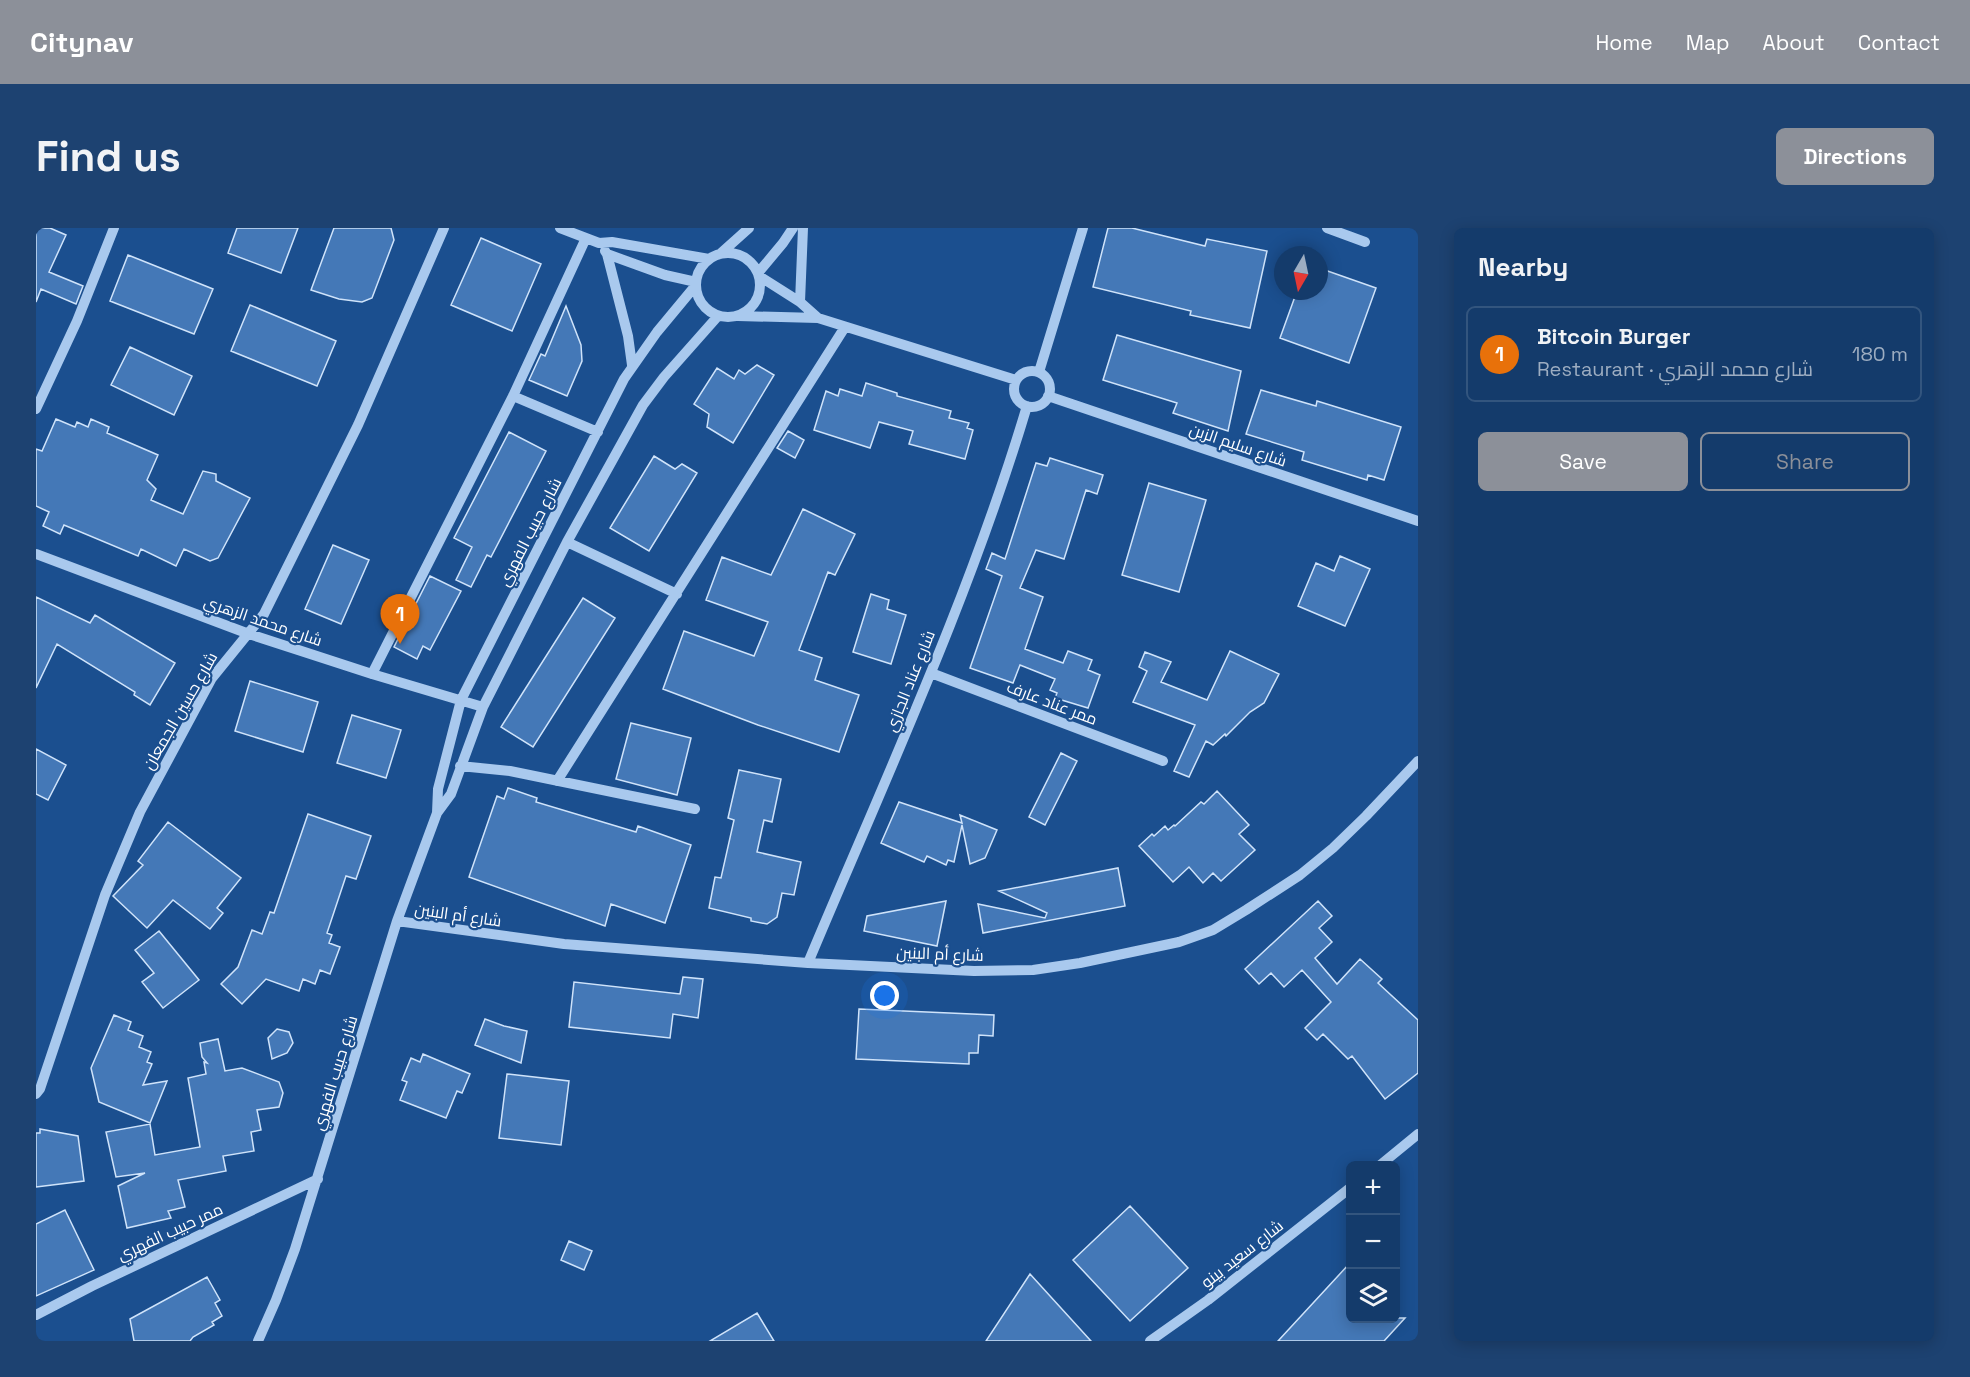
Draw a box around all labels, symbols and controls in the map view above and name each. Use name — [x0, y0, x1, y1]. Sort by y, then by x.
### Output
text: Citynav — [30, 24, 134, 60]
text: Home — [1595, 29, 1653, 56]
text: Map — [1686, 29, 1730, 56]
text: About — [1763, 29, 1825, 56]
text: Contact — [1858, 29, 1940, 56]
button: Directions — [1776, 128, 1934, 185]
text: Find us — [36, 130, 181, 183]
north arrow — [1274, 246, 1328, 300]
text: Nearby — [1478, 250, 1568, 284]
text: Bitcoin Burger — [1537, 322, 1690, 350]
text: 1 — [1495, 341, 1504, 367]
text: 180 m — [1852, 341, 1908, 367]
text: Restaurant · شارع محمد الزهري — [1537, 356, 1813, 382]
street label: شارع سليم الزبن — [1186, 419, 1289, 472]
button: Save — [1478, 432, 1688, 491]
button: Share — [1700, 432, 1910, 491]
street label: شارع حبيب الفهري — [494, 474, 569, 591]
street label: شارع محمد الزهري — [200, 591, 325, 654]
pin: 1 — [380, 594, 420, 644]
street label: شارع عناد الجازي — [880, 627, 943, 736]
street label: شارع حسين الجمعان — [138, 648, 223, 774]
street label: ممر عناد عارف — [1004, 676, 1100, 730]
street label: شارع أم البنين — [413, 899, 503, 932]
street label: شارع أم البنين — [896, 942, 984, 967]
your location — [870, 981, 899, 1010]
street label: شارع حبيب الفهري — [308, 1013, 365, 1134]
map controls — [1346, 1161, 1400, 1323]
button: + — [1346, 1161, 1400, 1215]
street label: ممر حبيب الفهري — [114, 1198, 227, 1268]
street label: شارع سعيد بينو — [1197, 1215, 1288, 1293]
button: − — [1346, 1215, 1400, 1269]
button: layers — [1346, 1269, 1400, 1323]

